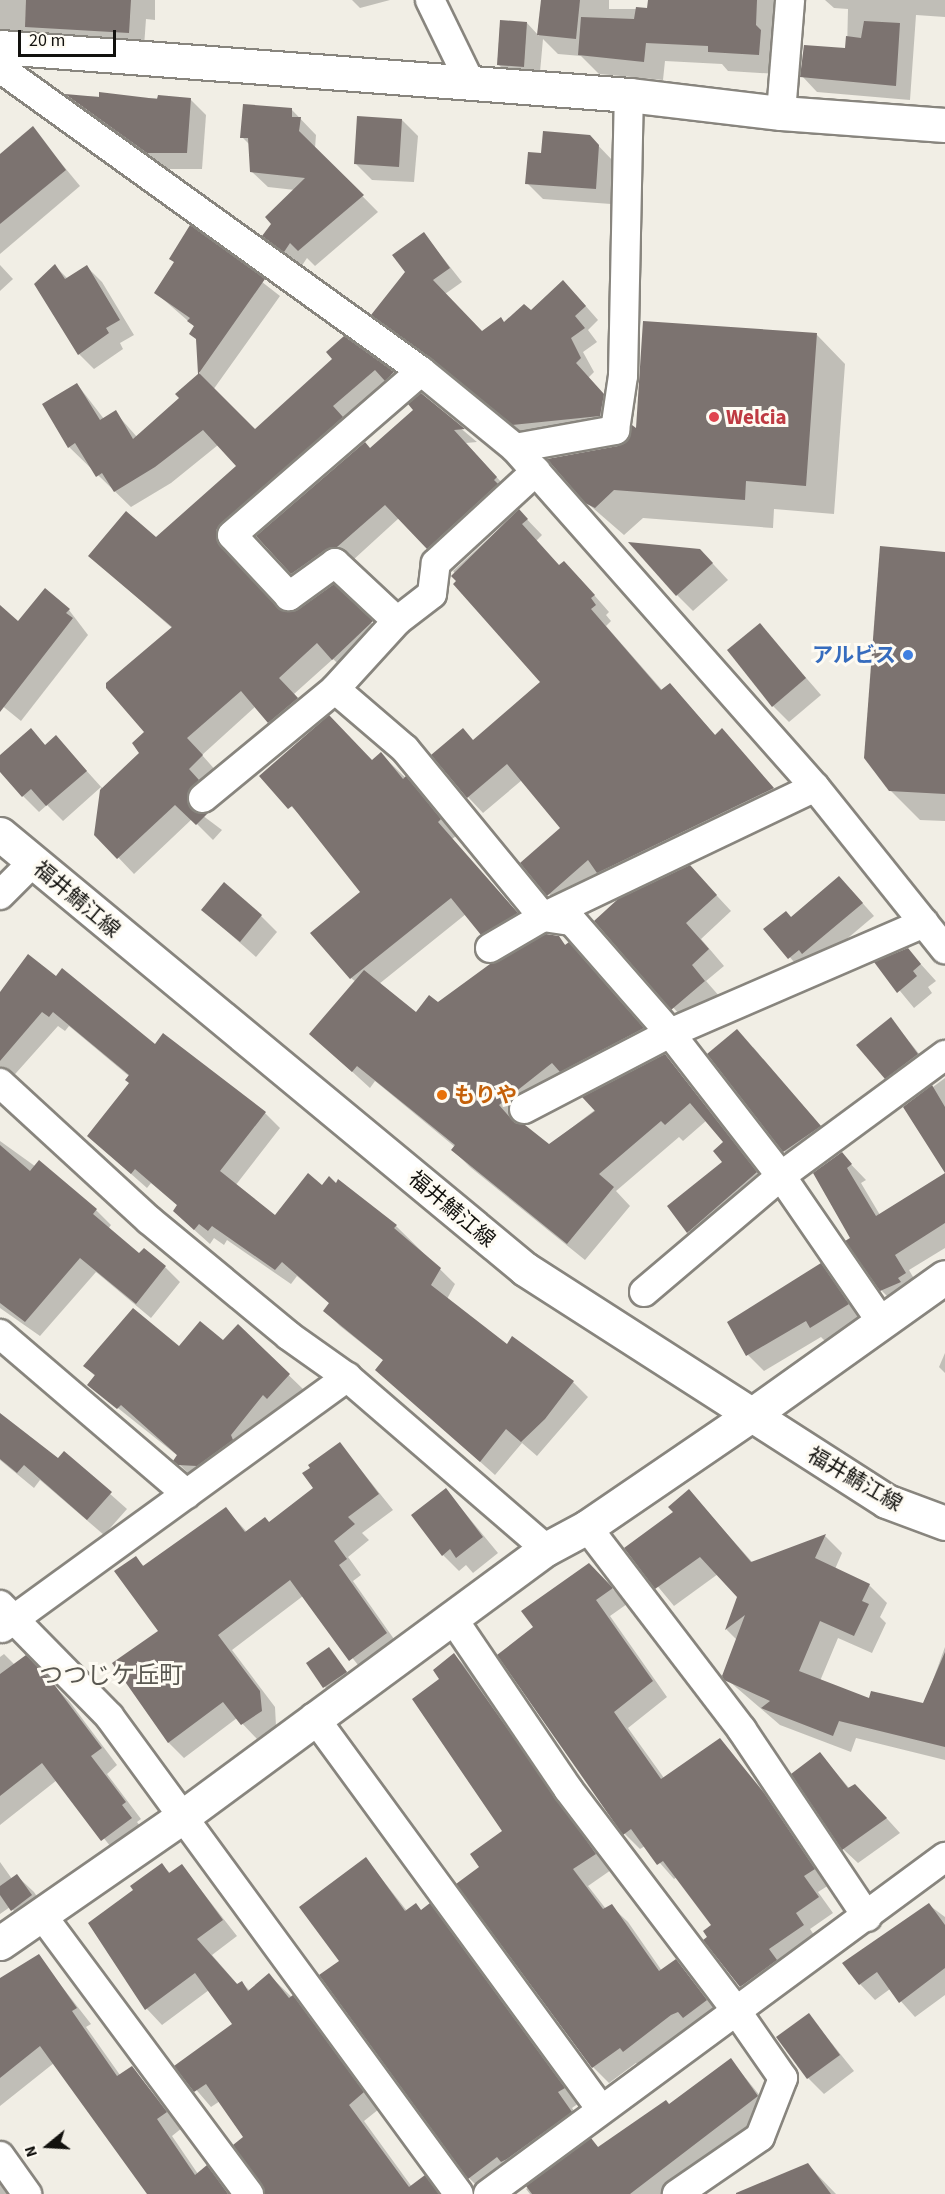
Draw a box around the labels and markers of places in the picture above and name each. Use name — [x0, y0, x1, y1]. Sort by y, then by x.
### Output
place label: Welcia — [726, 404, 787, 430]
marker: Welcia — [707, 410, 721, 424]
place label: アルビス — [812, 642, 896, 668]
marker: アルビス — [901, 648, 915, 662]
place label: もりや — [454, 1082, 517, 1108]
marker: もりや — [435, 1088, 449, 1102]

